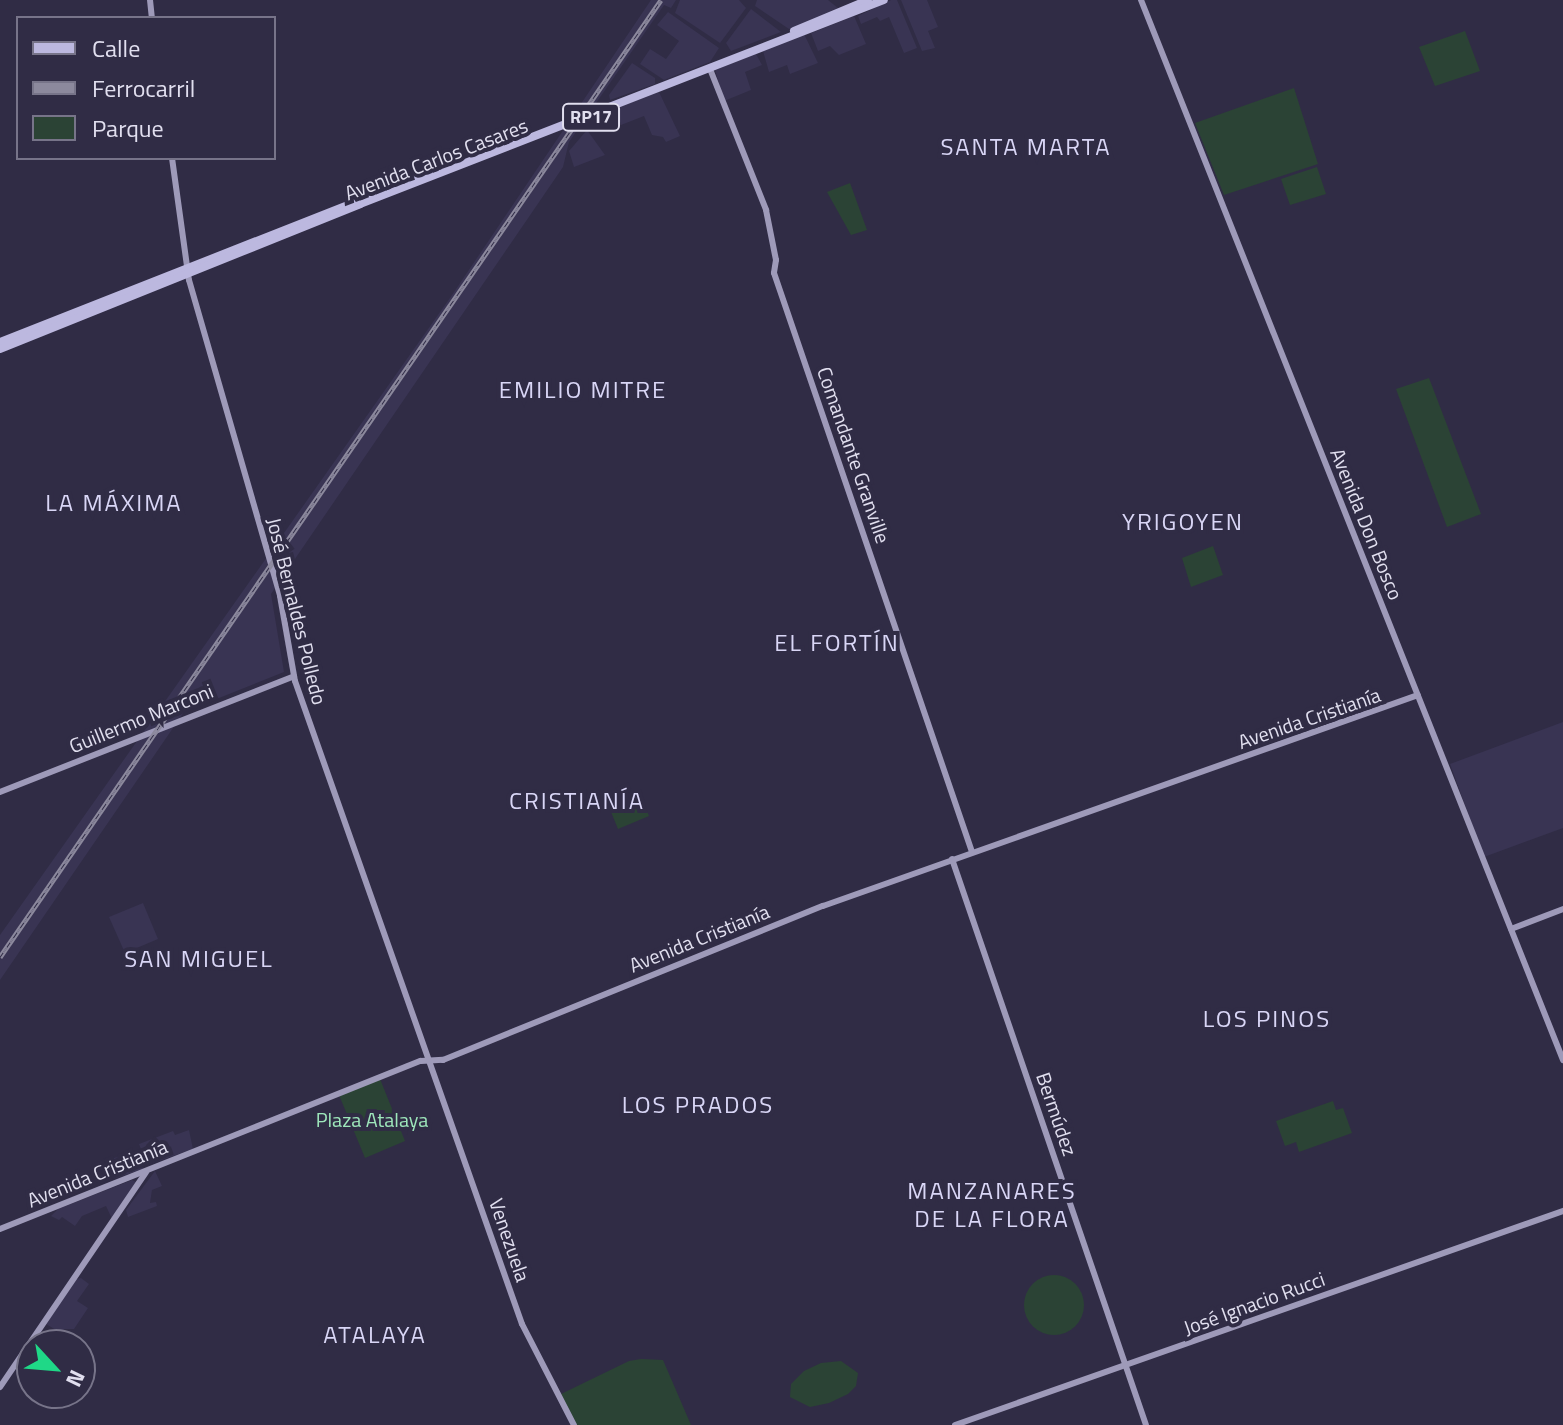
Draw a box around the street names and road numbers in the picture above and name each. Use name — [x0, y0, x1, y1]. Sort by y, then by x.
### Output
road number: RP17 — [561, 103, 621, 131]
street label: Avenida Carlos Casares — [341, 113, 531, 205]
street label: Comandante Granville — [813, 364, 895, 546]
street label: Avenida Don Bosco — [1326, 445, 1408, 603]
street label: José Bernaldes Polledo — [262, 515, 332, 707]
street label: Guillermo Marconi — [66, 678, 216, 758]
street label: Avenida Cristianía — [1235, 682, 1383, 754]
street label: Avenida Cristianía — [625, 899, 773, 977]
street label: Bermúdez — [1032, 1069, 1082, 1159]
street label: Avenida Cristianía — [23, 1134, 171, 1212]
street label: Venezuela — [485, 1195, 535, 1285]
street label: José Ignacio Rucci — [1180, 1266, 1328, 1340]

